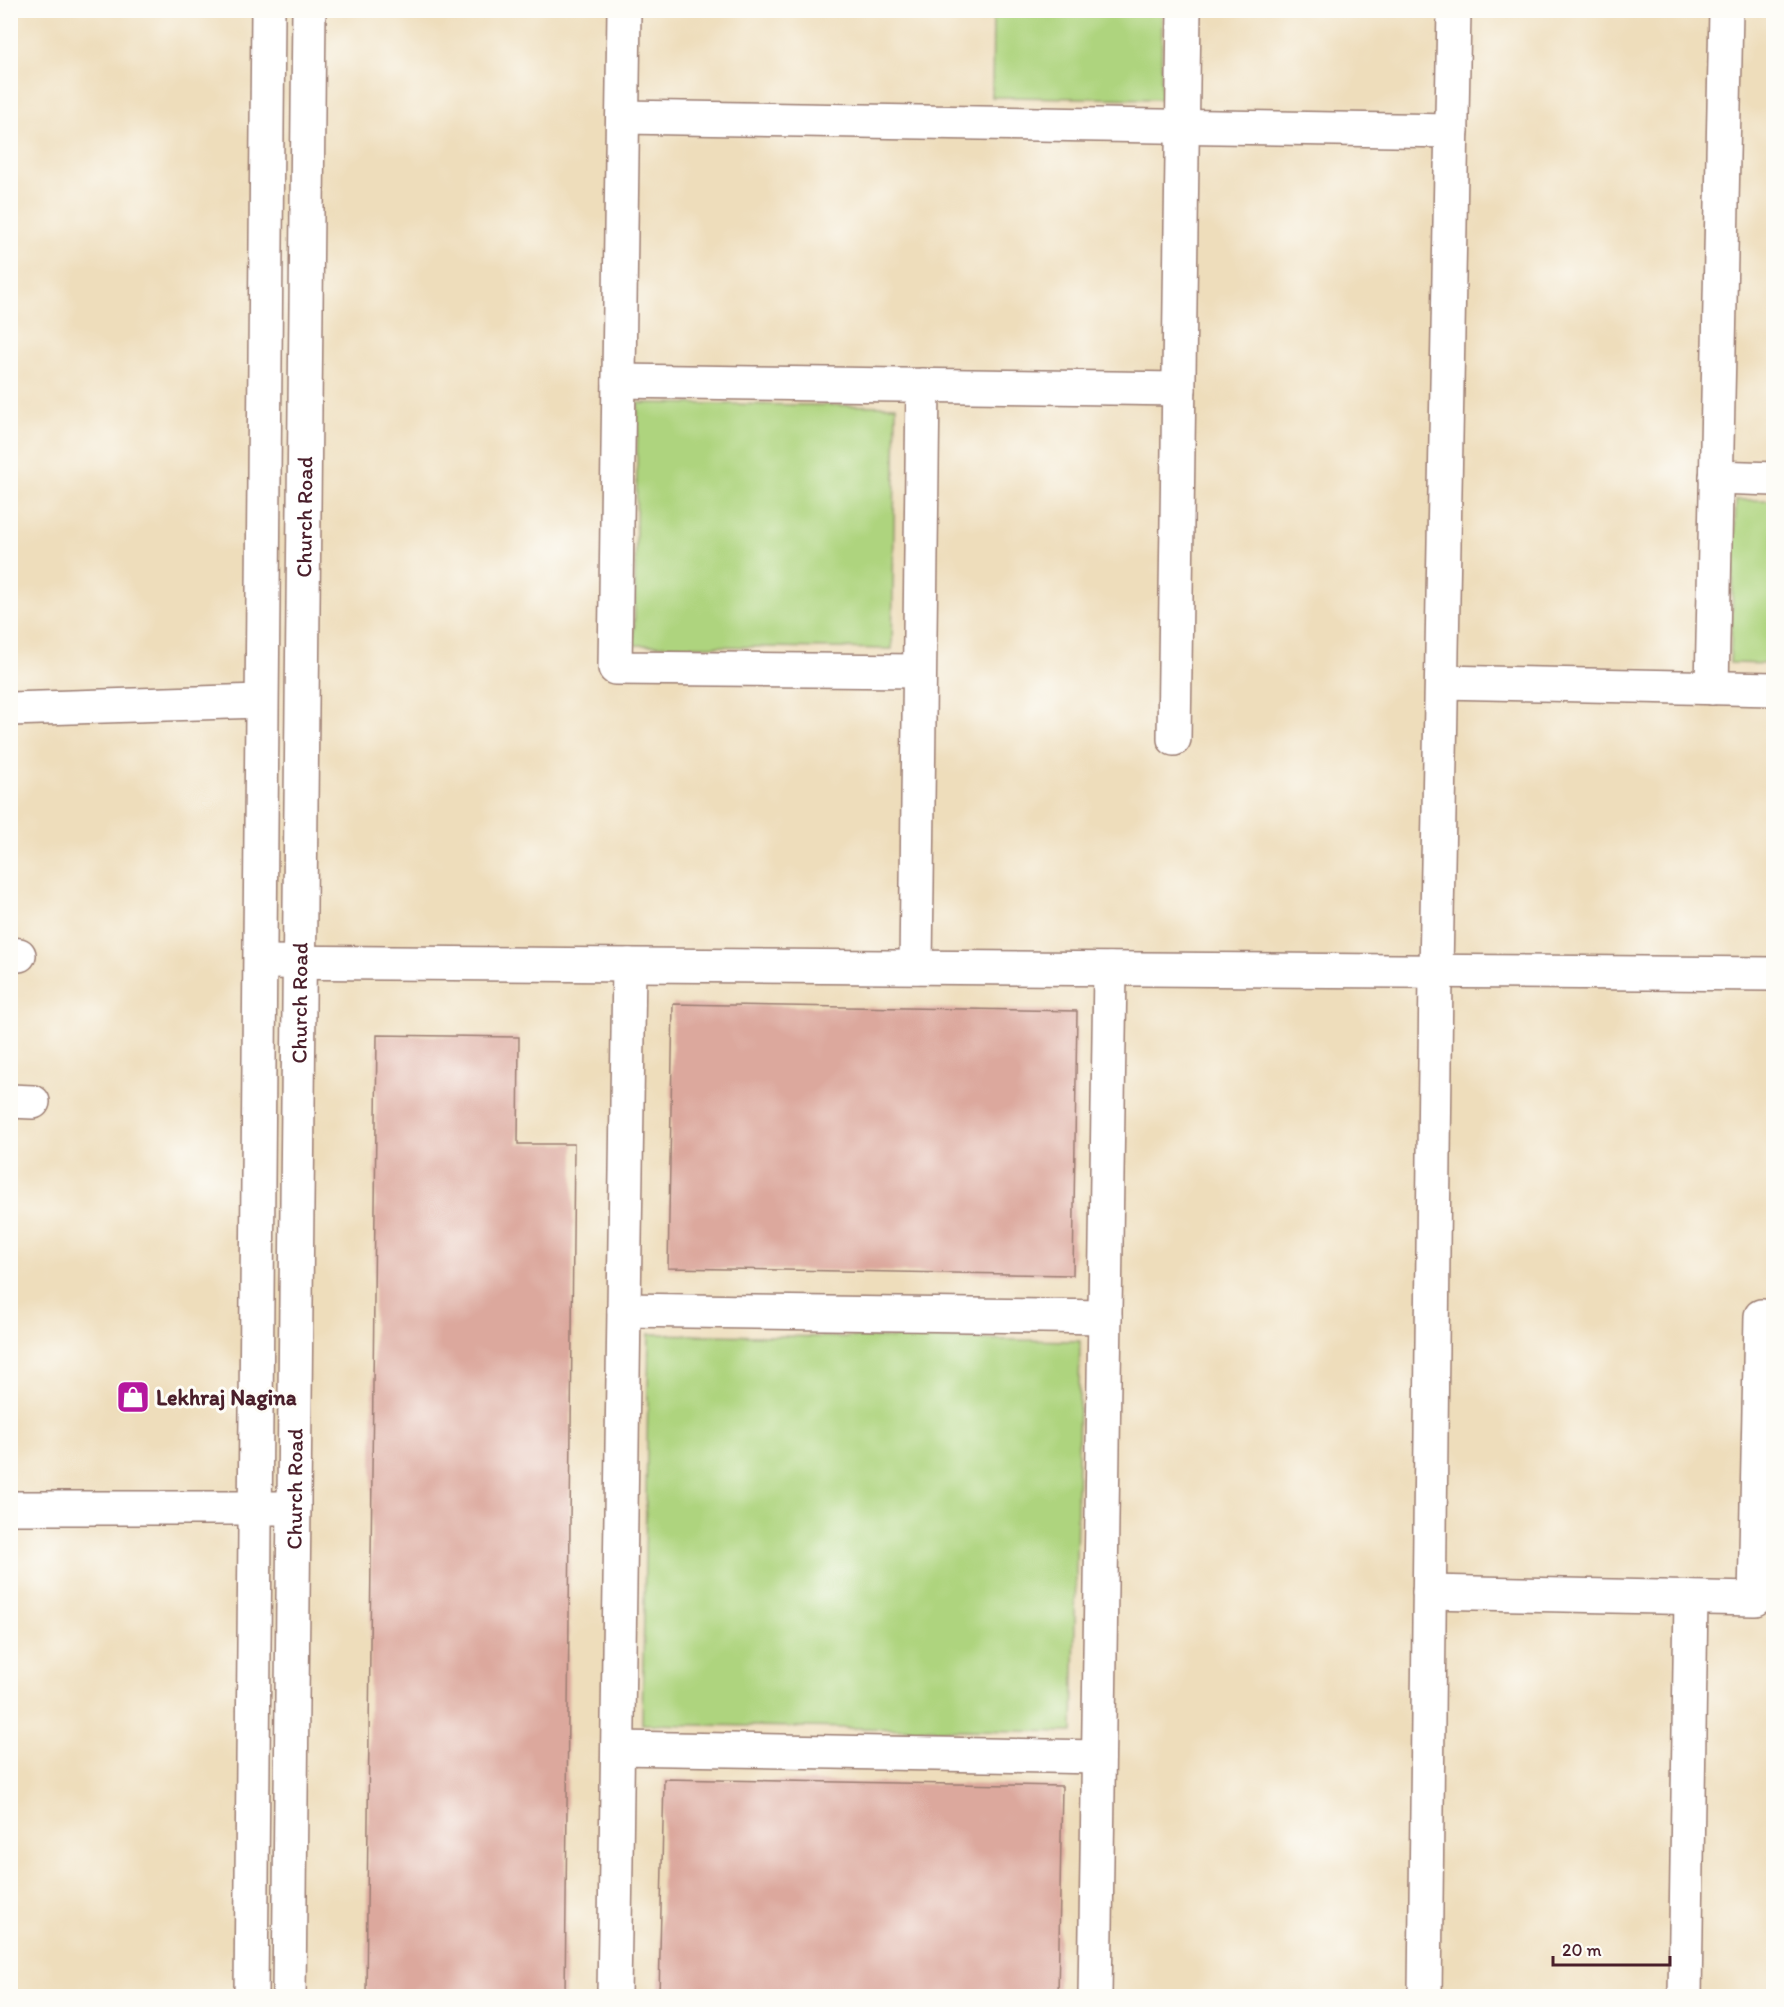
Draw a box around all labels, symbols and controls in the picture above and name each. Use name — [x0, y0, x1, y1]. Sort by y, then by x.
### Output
street label: Church Road — [290, 456, 319, 578]
street label: Church Road — [285, 942, 314, 1064]
shop icon: Lekhraj Nagina — [115, 1379, 151, 1415]
place label: Lekhraj Nagina — [156, 1384, 297, 1411]
street label: Church Road — [280, 1428, 309, 1550]
scale bar — [1553, 1929, 1670, 1967]
text: 20 m — [1562, 1939, 1602, 1961]

